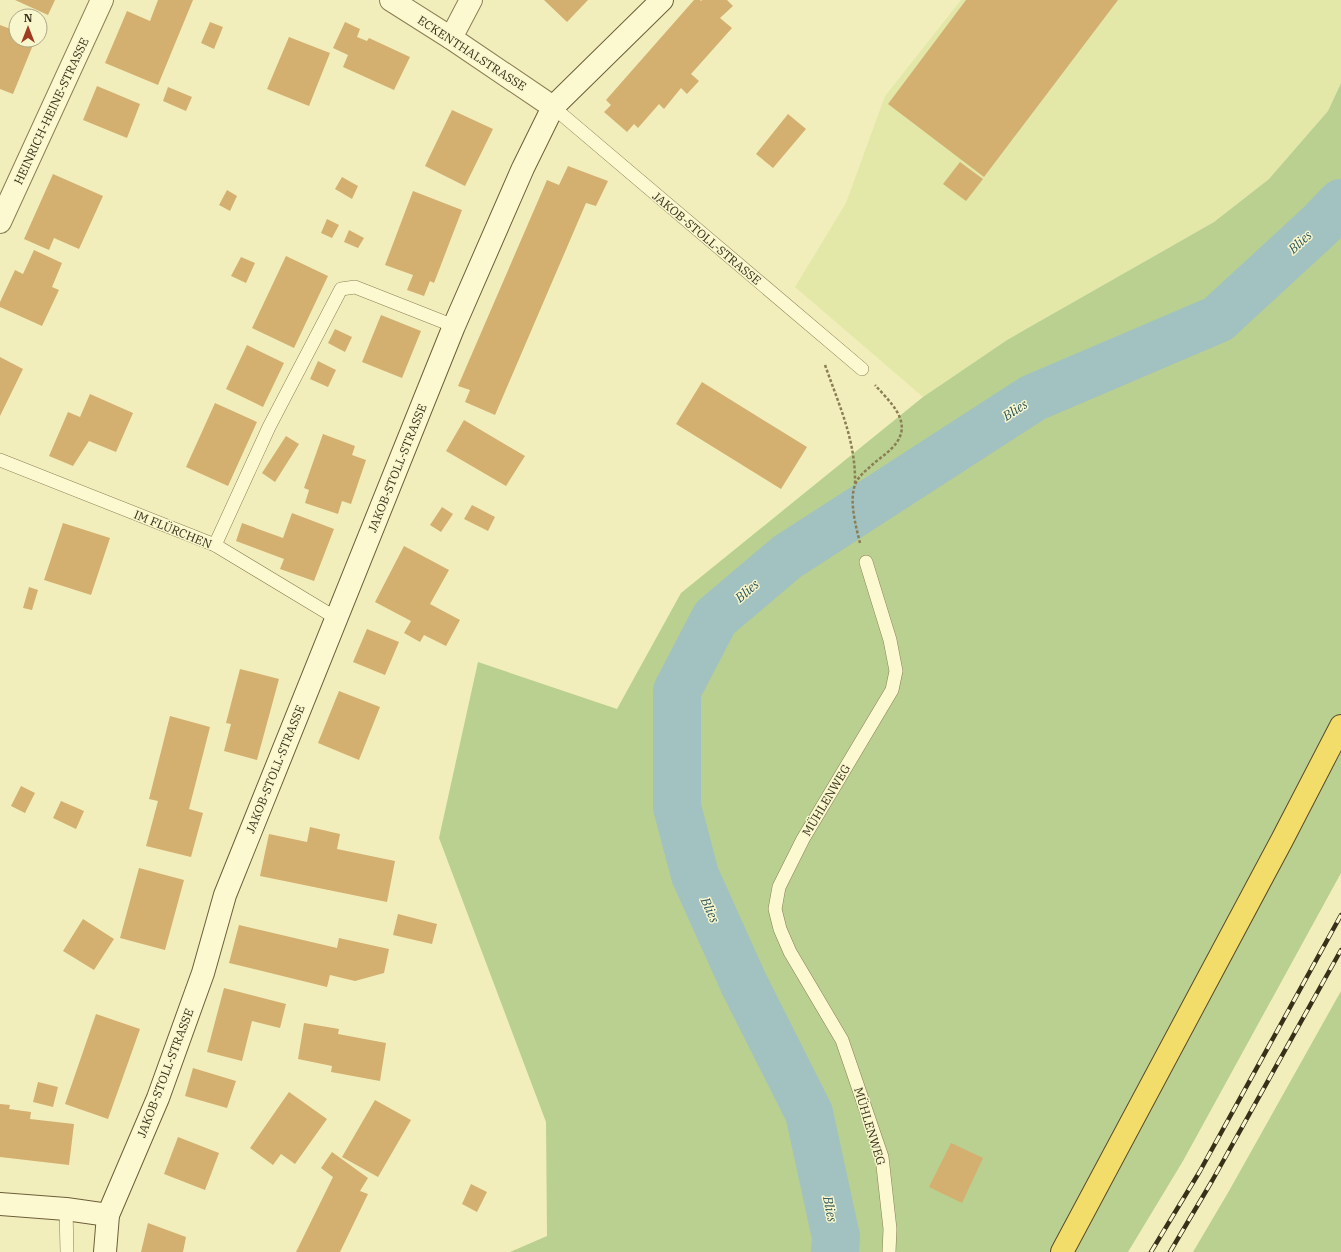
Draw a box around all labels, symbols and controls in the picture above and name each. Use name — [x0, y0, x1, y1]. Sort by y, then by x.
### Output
north arrow — [8, 8, 48, 48]
text: N — [24, 11, 33, 25]
street label: ECKENTHALSTRASSE — [415, 12, 529, 94]
street label: HEINRICH-HEINE-STRASSE — [10, 35, 92, 187]
street label: JAKOB-STOLL-STRASSE — [650, 188, 764, 288]
water label: Blies — [1284, 227, 1316, 258]
water label: Blies — [999, 396, 1031, 425]
street label: JAKOB-STOLL-STRASSE — [364, 402, 430, 534]
street label: IM FLÜRCHEN — [132, 507, 214, 551]
water label: Blies — [731, 576, 763, 607]
street label: JAKOB-STOLL-STRASSE — [242, 703, 308, 835]
street label: MÜHLENWEG — [799, 761, 853, 839]
water label: Blies — [697, 894, 723, 926]
street label: JAKOB-STOLL-STRASSE — [133, 1006, 197, 1140]
street label: MÜHLENWEG — [851, 1085, 889, 1167]
water label: Blies — [819, 1193, 841, 1224]

